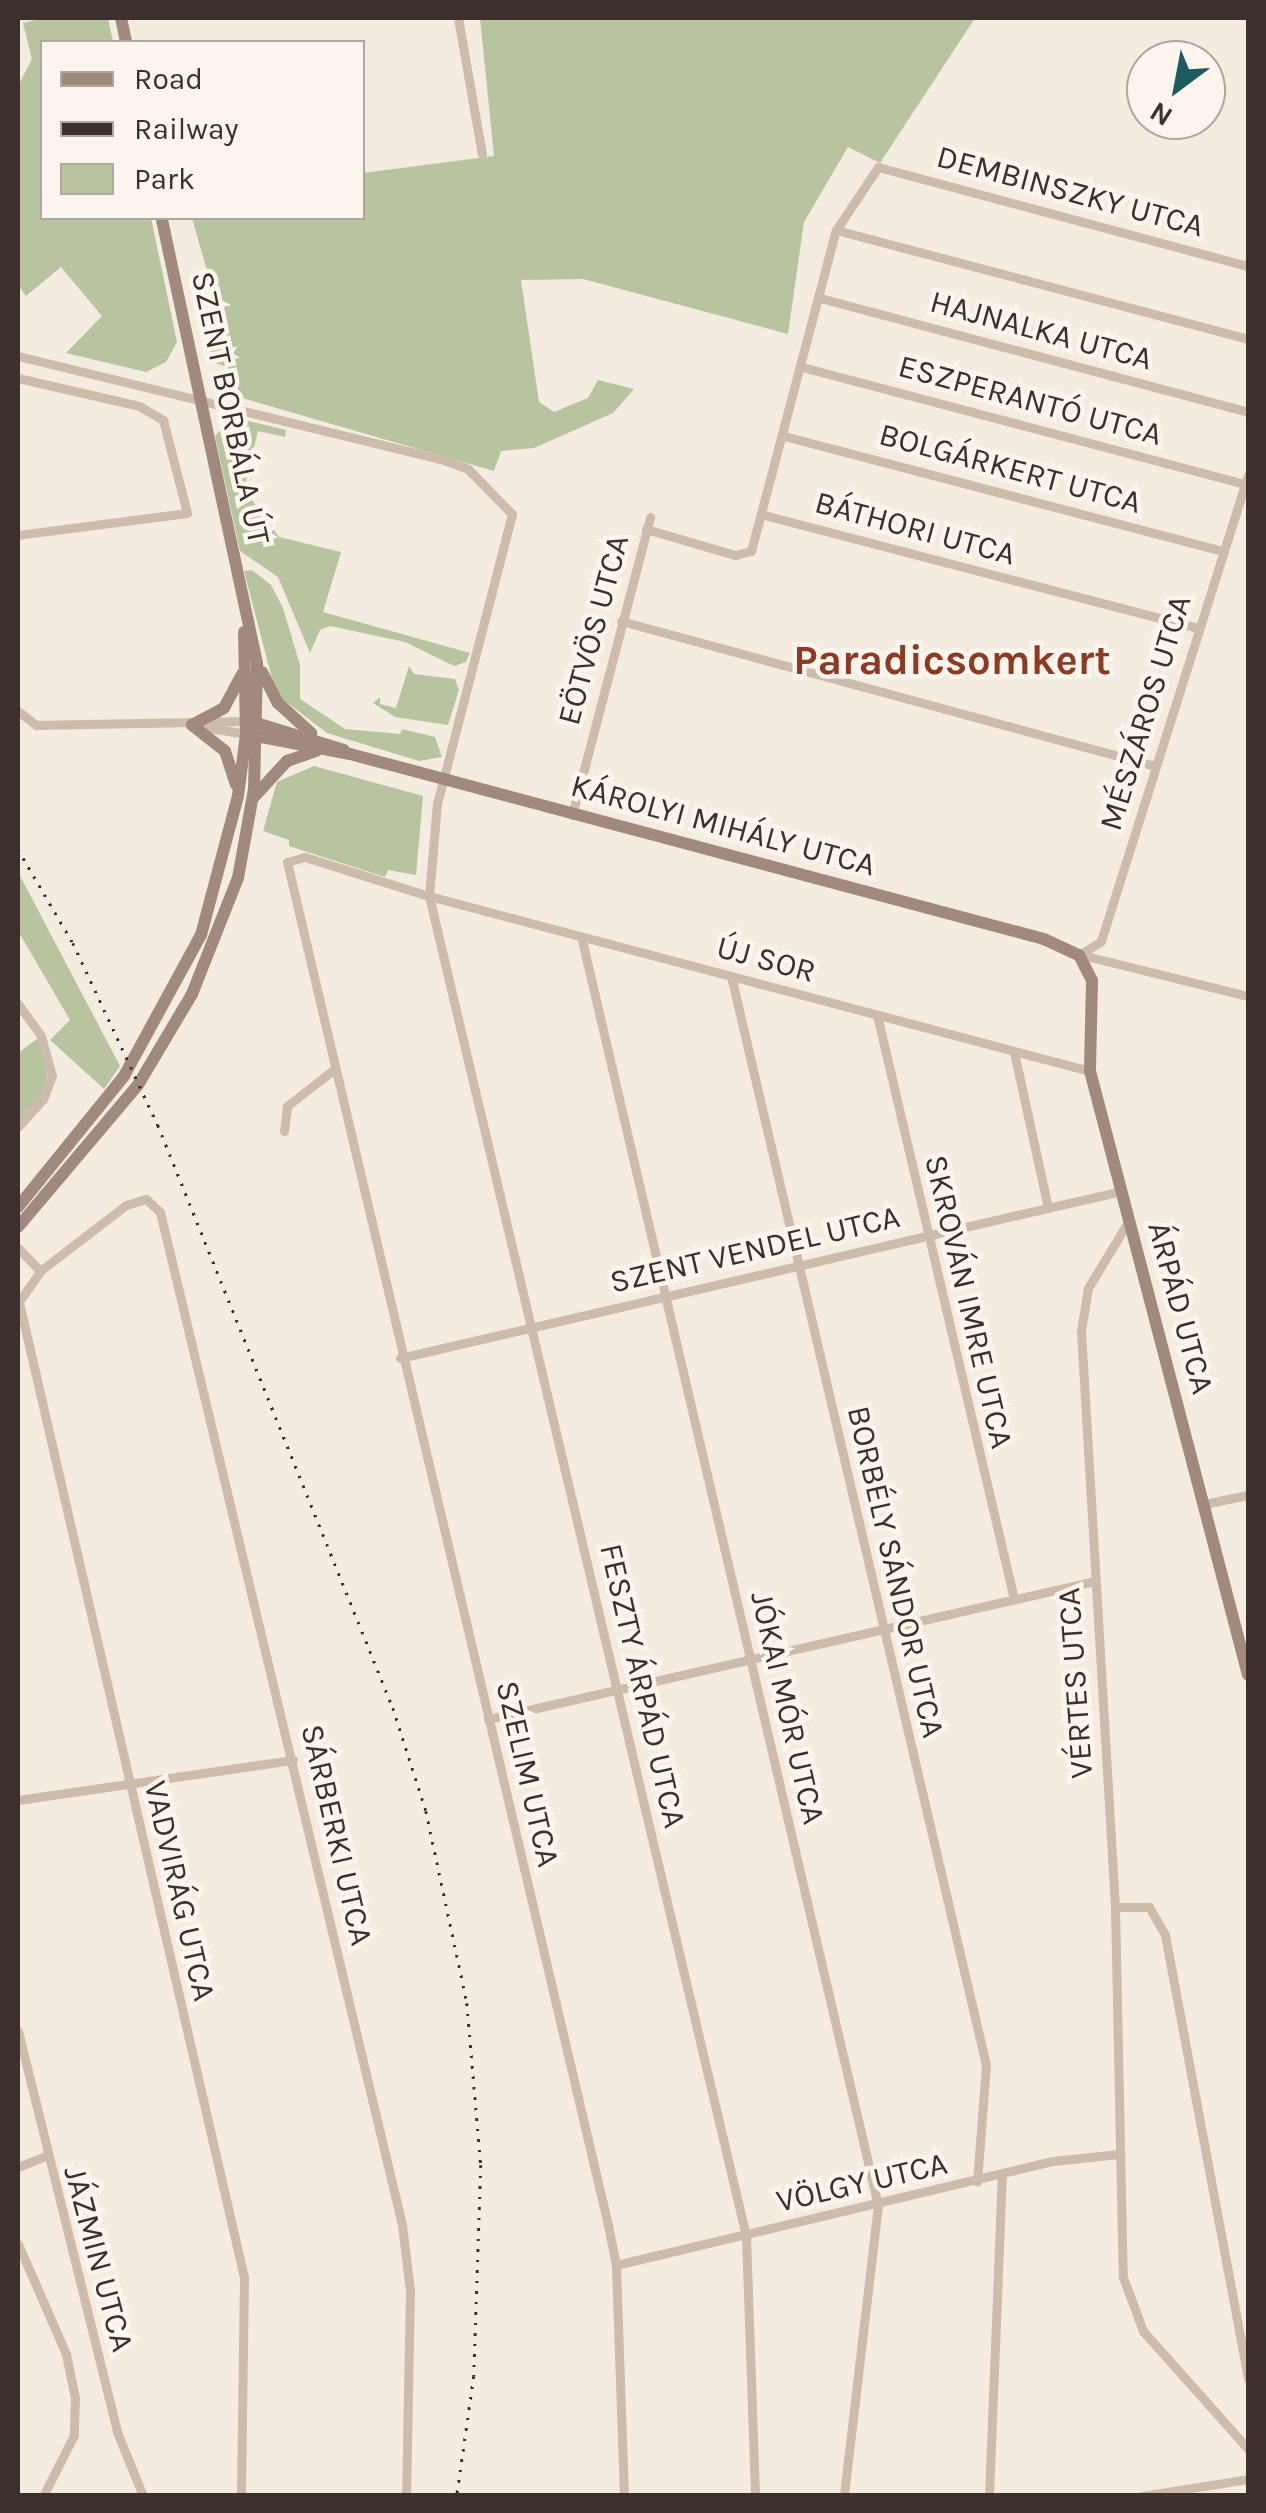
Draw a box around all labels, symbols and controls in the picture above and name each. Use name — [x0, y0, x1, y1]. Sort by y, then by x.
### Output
legend — [40, 40, 365, 220]
north arrow — [1126, 40, 1226, 140]
text: Road — [134, 61, 203, 97]
text: N — [1144, 95, 1178, 133]
text: Railway — [134, 111, 238, 147]
street label: DEMBINSZKY UTCA — [932, 138, 1208, 246]
text: Park — [134, 161, 195, 197]
street label: SZENT BORBÁLA ÚT — [182, 268, 278, 548]
street label: HAJNALKA UTCA — [926, 283, 1156, 379]
street label: ESZPERANTÓ UTCA — [894, 347, 1166, 455]
street label: BOLGÁRKERT UTCA — [875, 416, 1145, 522]
street label: BÁTHORI UTCA — [810, 484, 1020, 574]
street label: EÖTVÖS UTCA — [550, 531, 638, 729]
street label: MÉSZÁROS UTCA — [1092, 591, 1200, 835]
district label: Paradicsomkert — [793, 635, 1111, 685]
street label: KÁROLYI MIHÁLY UTCA — [567, 767, 879, 885]
street label: ÚJ SOR — [712, 928, 820, 992]
street label: SKROVÁN IMRE UTCA — [916, 1152, 1020, 1452]
street label: SZENT VENDEL UTCA — [606, 1198, 904, 1302]
street label: ÁRPÁD UTCA — [1139, 1218, 1221, 1398]
street label: BORBÉLY SÁNDOR UTCA — [838, 1402, 952, 1742]
street label: FESZTY ÁRPÁD UTCA — [591, 1540, 693, 1832]
street label: VÉRTES UTCA — [1050, 1586, 1102, 1780]
street label: JÓKAI MÓR UTCA — [742, 1588, 832, 1828]
street label: SZELIM UTCA — [487, 1677, 567, 1871]
street label: SÁRBERKI UTCA — [292, 1721, 380, 1949]
street label: VADVIRÁG UTCA — [135, 1777, 223, 2005]
street label: VÖLGY UTCA — [773, 2145, 951, 2221]
street label: JÁZMIN UTCA — [55, 2162, 141, 2356]

